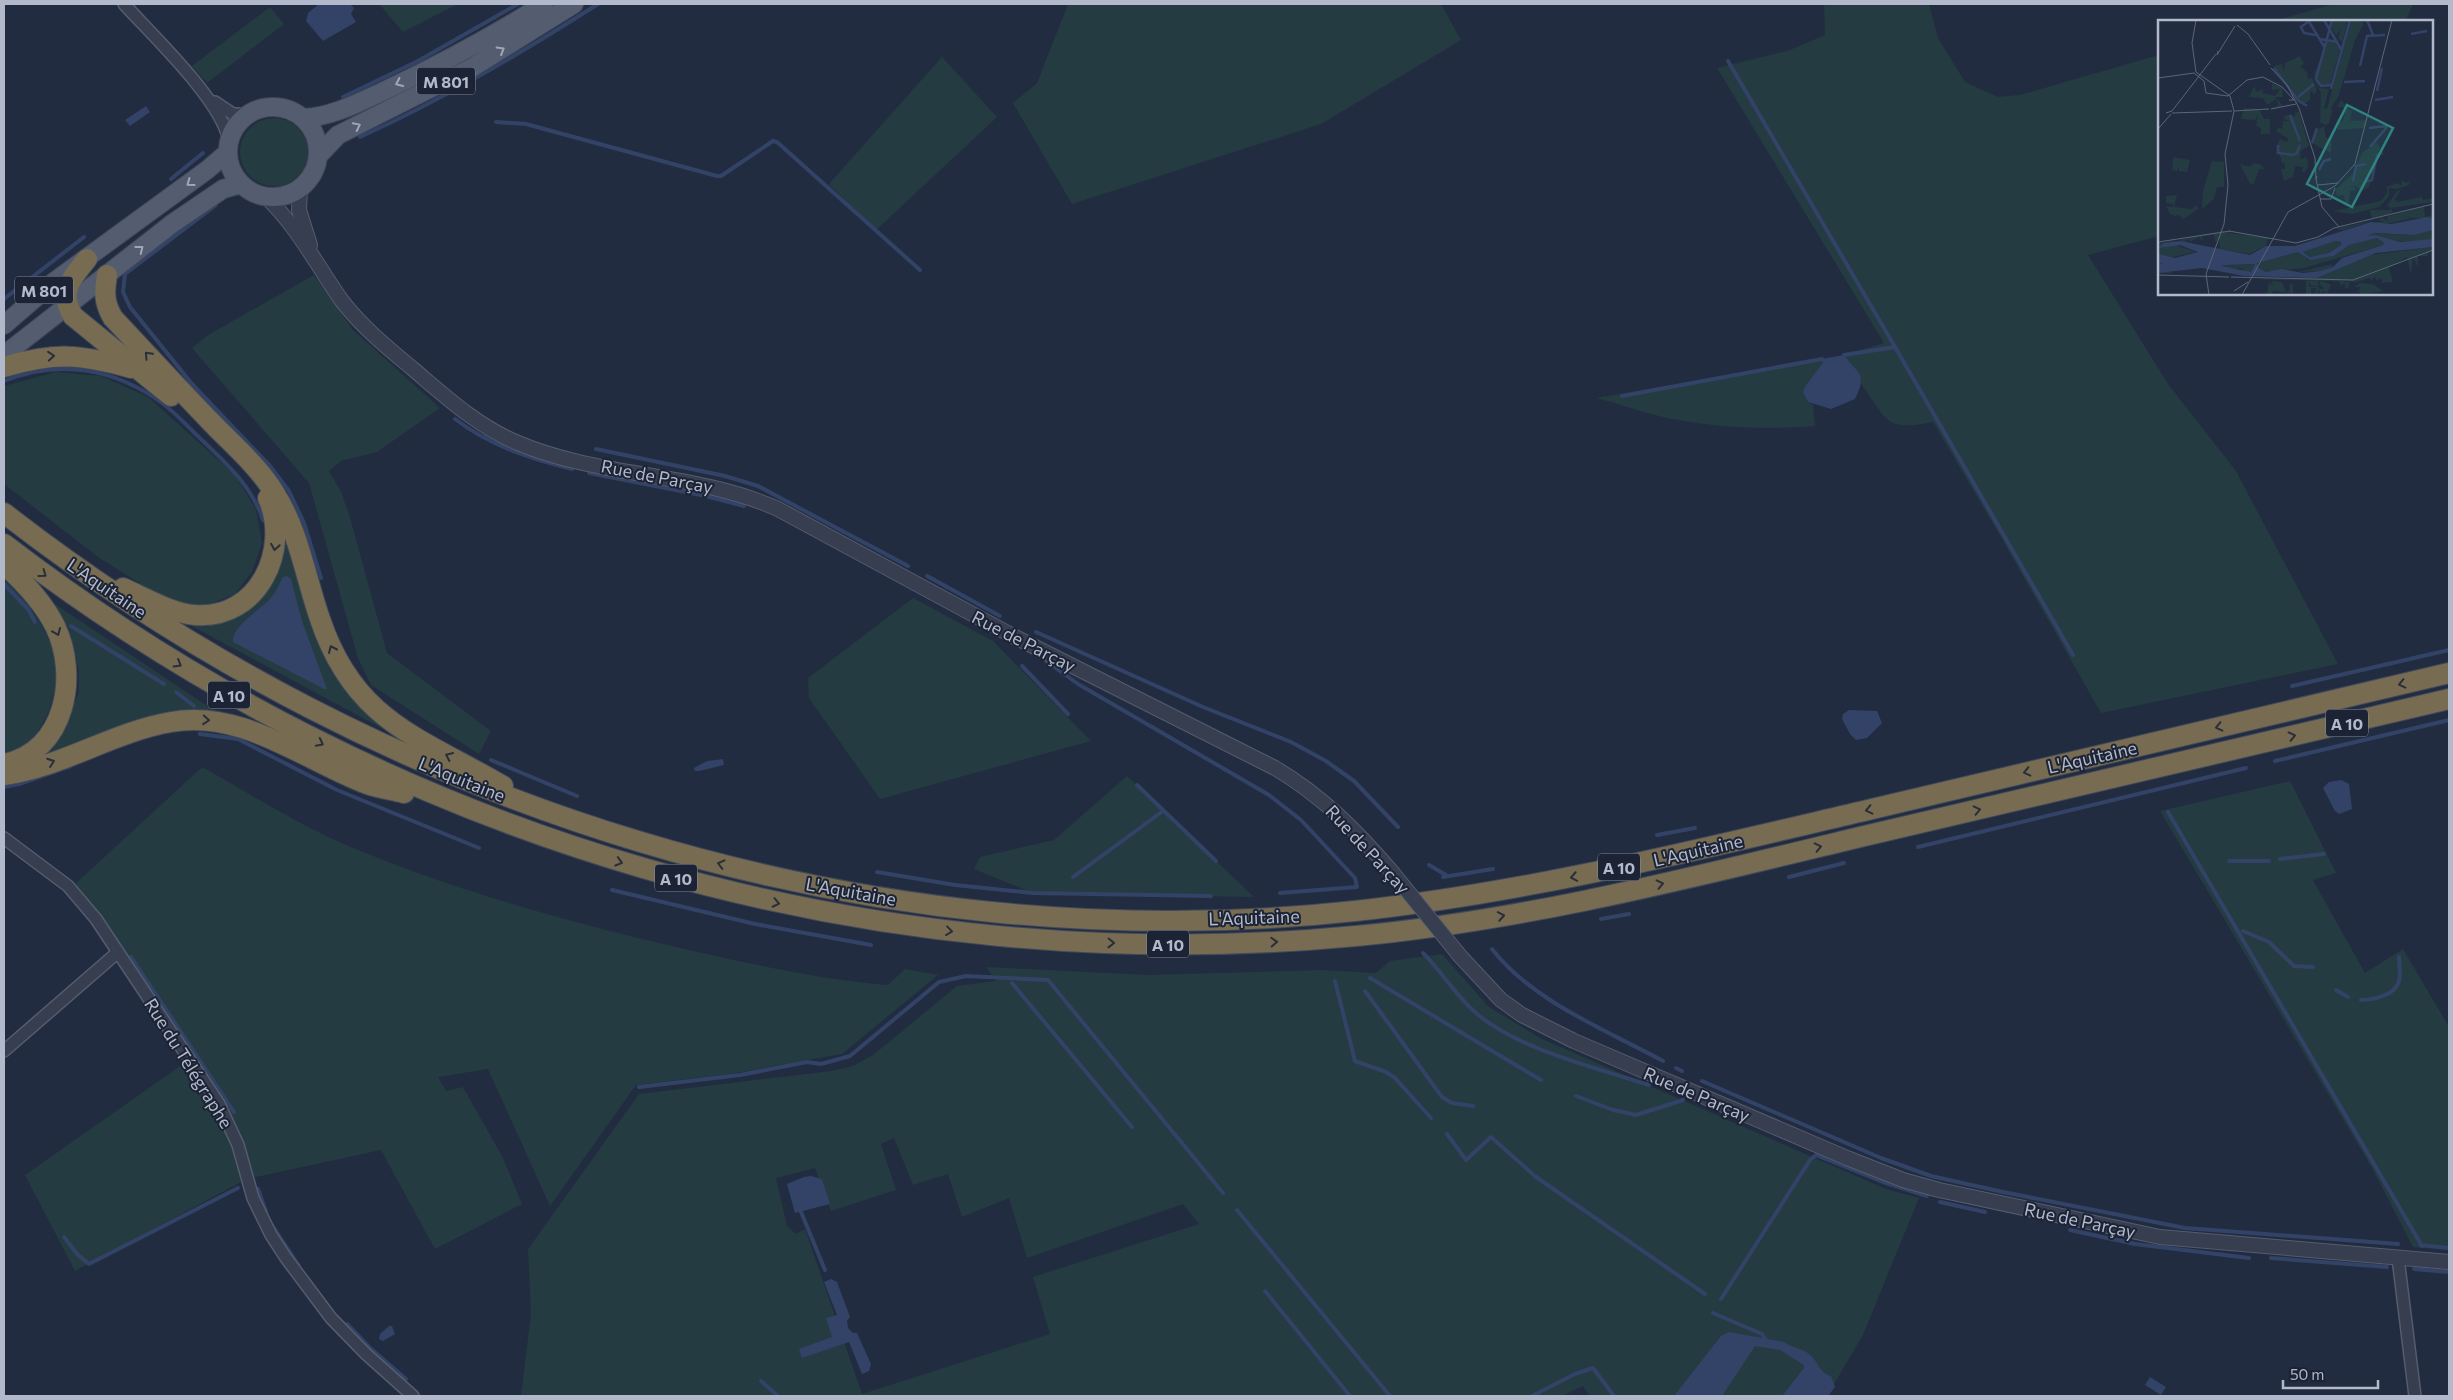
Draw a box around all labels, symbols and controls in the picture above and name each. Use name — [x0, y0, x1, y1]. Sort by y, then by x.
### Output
inset map — [2158, 20, 2433, 295]
one-way arrow — [495, 47, 504, 57]
road number: M 801 — [417, 68, 475, 94]
one-way arrow — [396, 77, 405, 87]
one-way arrow — [351, 122, 360, 132]
one-way arrow — [186, 177, 196, 186]
one-way arrow — [134, 246, 143, 254]
road number: M 801 — [15, 276, 73, 304]
one-way arrow — [47, 351, 55, 362]
one-way arrow — [145, 351, 154, 360]
street label: Rue de Parçay — [599, 454, 715, 498]
one-way arrow — [270, 544, 281, 552]
street label: L'Aquitaine — [63, 553, 151, 623]
one-way arrow — [37, 568, 46, 577]
street label: Rue de Parçay — [969, 605, 1079, 677]
one-way arrow — [51, 627, 62, 636]
one-way arrow — [327, 645, 338, 654]
one-way arrow — [172, 658, 181, 668]
one-way arrow — [2397, 678, 2406, 689]
road number: A 10 — [208, 682, 250, 708]
road number: A 10 — [2326, 710, 2368, 736]
one-way arrow — [202, 715, 210, 726]
one-way arrow — [2215, 721, 2224, 732]
one-way arrow — [2288, 731, 2297, 742]
street label: L'Aquitaine — [2045, 736, 2139, 778]
one-way arrow — [314, 737, 323, 747]
street label: L'Aquitaine — [416, 752, 508, 806]
one-way arrow — [445, 752, 454, 762]
one-way arrow — [46, 758, 54, 768]
one-way arrow — [2023, 766, 2032, 777]
street label: Rue de Parçay — [1321, 800, 1415, 898]
one-way arrow — [1865, 804, 1874, 815]
one-way arrow — [1972, 805, 1981, 816]
street label: L'Aquitaine — [1651, 829, 1745, 871]
one-way arrow — [1814, 842, 1823, 853]
road number: A 10 — [1598, 854, 1640, 880]
one-way arrow — [614, 857, 623, 867]
one-way arrow — [716, 859, 725, 870]
road number: A 10 — [655, 864, 697, 891]
one-way arrow — [1570, 871, 1579, 882]
street label: L'Aquitaine — [804, 872, 898, 910]
one-way arrow — [1656, 879, 1665, 890]
one-way arrow — [772, 897, 781, 907]
street label: L'Aquitaine — [1208, 904, 1300, 930]
one-way arrow — [1497, 911, 1505, 922]
one-way arrow — [946, 925, 954, 936]
road number: A 10 — [1147, 931, 1189, 958]
one-way arrow — [1270, 936, 1278, 947]
one-way arrow — [1108, 938, 1116, 949]
street label: Rue du Télégraphe — [140, 994, 238, 1132]
street label: Rue de Parçay — [1641, 1062, 1753, 1126]
street label: Rue de Parçay — [2022, 1197, 2138, 1243]
scale bar — [2283, 1358, 2378, 1390]
text: 50 m — [2290, 1365, 2324, 1383]

